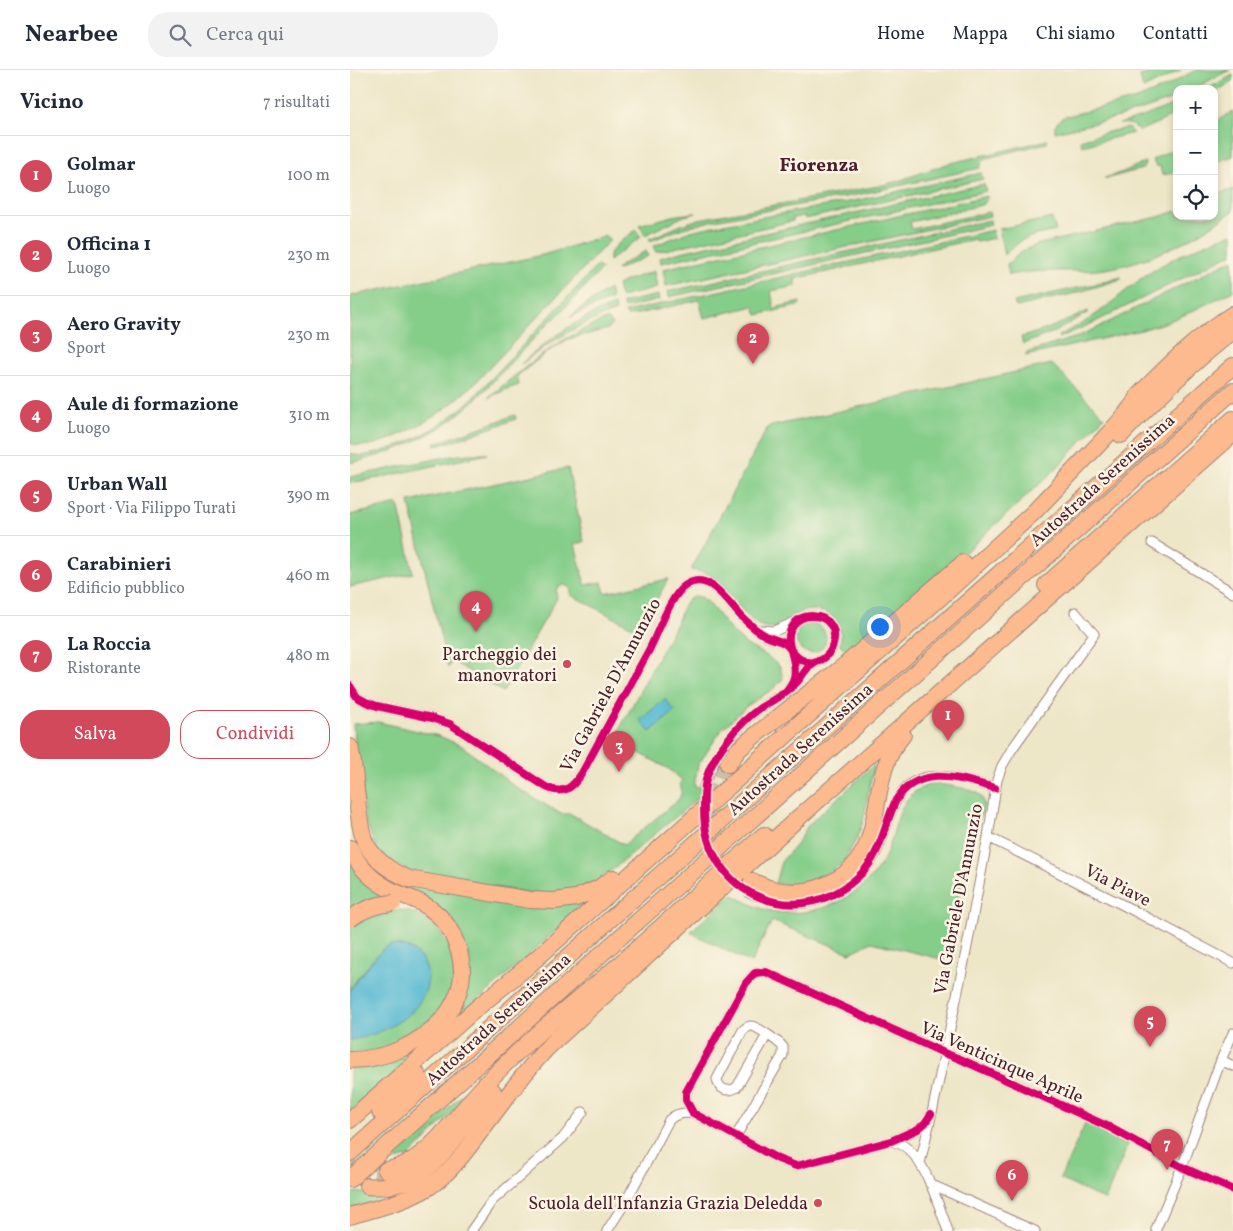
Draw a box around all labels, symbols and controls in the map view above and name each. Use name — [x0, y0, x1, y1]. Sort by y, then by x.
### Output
search box — [148, 12, 498, 57]
text: Nearbee — [25, 18, 118, 52]
icon: search — [166, 21, 194, 49]
text: Cerca qui — [206, 22, 284, 48]
text: Home — [877, 22, 925, 47]
text: Mappa — [953, 22, 1008, 47]
text: Chi siamo — [1036, 22, 1115, 47]
text: Contatti — [1143, 22, 1208, 47]
map controls — [1173, 85, 1218, 220]
button: + — [1173, 85, 1218, 130]
text: Vicino — [20, 88, 84, 117]
text: 7 risultati — [263, 92, 330, 114]
button: − — [1173, 130, 1218, 175]
text: Golmar — [67, 152, 136, 178]
district label: Fiorenza — [779, 153, 859, 179]
text: 1 — [33, 165, 39, 187]
text: 100 m — [287, 165, 330, 187]
button: locate — [1173, 175, 1218, 220]
text: Luogo — [67, 178, 110, 200]
text: Officina 1 — [67, 232, 151, 258]
text: 2 — [32, 245, 40, 267]
text: 230 m — [287, 245, 330, 267]
text: Luogo — [67, 258, 110, 280]
text: Aero Gravity — [67, 312, 181, 338]
pin: 2 — [737, 323, 769, 364]
text: 3 — [32, 325, 40, 347]
text: 230 m — [287, 325, 330, 347]
text: Sport — [67, 338, 106, 360]
text: Aule di formazione — [67, 392, 238, 418]
text: 4 — [31, 405, 41, 427]
text: 310 m — [289, 405, 330, 427]
street label: Autostrada Serenissima — [1025, 409, 1181, 553]
text: Luogo — [67, 418, 110, 440]
text: Urban Wall — [67, 472, 167, 498]
text: 5 — [32, 485, 40, 507]
text: 390 m — [287, 485, 330, 507]
text: Sport · Via Filippo Turati — [67, 498, 236, 520]
text: Carabinieri — [67, 552, 171, 578]
text: 6 — [32, 565, 40, 587]
text: 460 m — [286, 565, 330, 587]
text: Edificio pubblico — [67, 578, 185, 600]
pin: 4 — [460, 591, 492, 632]
street label: Via Gabriele D'Annunzio — [555, 594, 668, 777]
your location — [867, 614, 893, 640]
text: La Roccia — [67, 632, 151, 658]
place label: Parcheggio dei manovratori — [442, 643, 557, 689]
text: 7 — [32, 645, 40, 667]
text: 480 m — [286, 645, 330, 667]
text: Ristorante — [67, 658, 141, 680]
marker: Parcheggio dei manovratori — [561, 658, 573, 670]
street label: Autostrada Serenissima — [723, 678, 879, 822]
pin: 1 — [932, 700, 964, 741]
button: Salva — [20, 710, 170, 759]
button: Condividi — [180, 710, 330, 759]
pin: 3 — [603, 731, 635, 772]
street label: Via Gabriele D'Annunzio — [929, 802, 990, 997]
street label: Via Piave — [1080, 859, 1155, 914]
street label: Autostrada Serenissima — [421, 948, 577, 1092]
pin: 5 — [1134, 1006, 1166, 1047]
street label: Via Venticinque Aprile — [916, 1016, 1087, 1111]
pin: 7 — [1151, 1129, 1183, 1170]
pin: 6 — [996, 1160, 1028, 1201]
place label: Scuola dell'Infanzia Grazia Deledda — [528, 1192, 808, 1217]
marker: Scuola dell'Infanzia Grazia Deledda — [812, 1197, 824, 1209]

